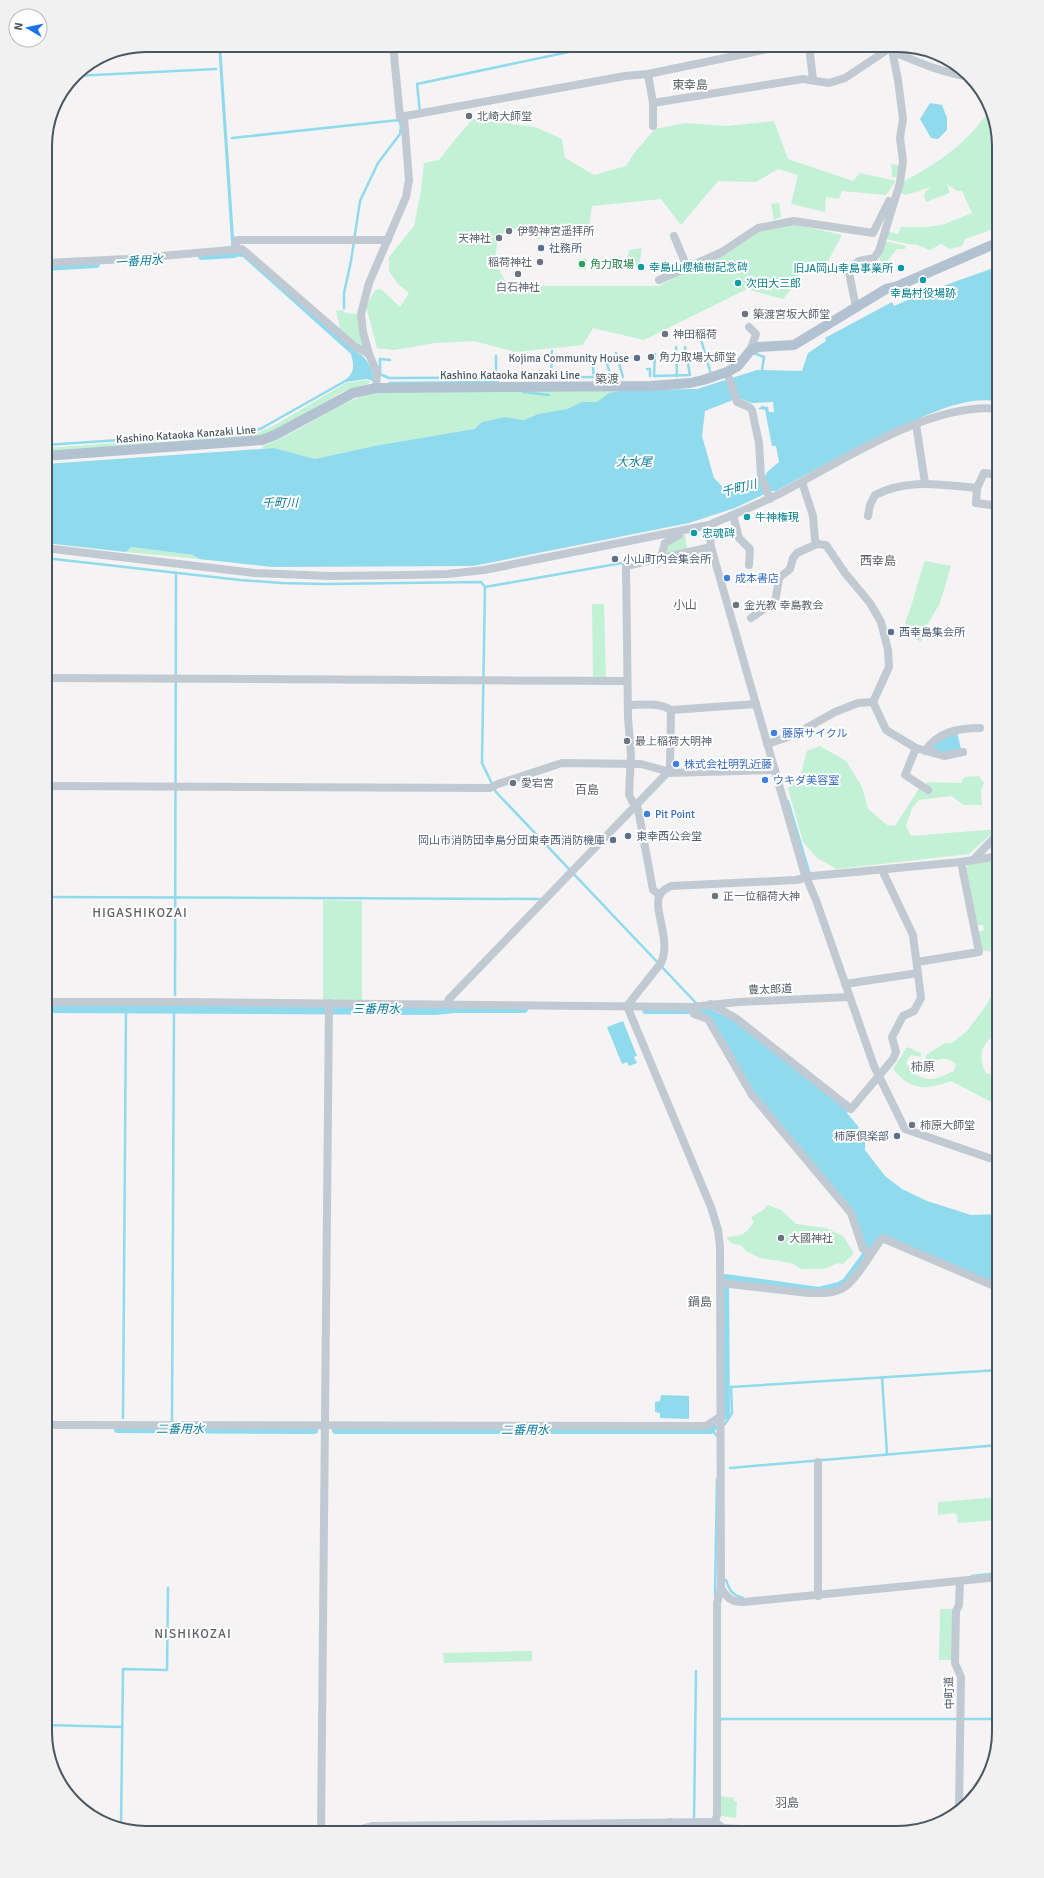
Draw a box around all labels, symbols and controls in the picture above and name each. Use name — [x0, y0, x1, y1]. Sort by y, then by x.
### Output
north arrow — [8, 8, 48, 48]
text: N — [12, 22, 26, 31]
district label: 東幸島 — [672, 78, 708, 93]
place label: 北崎大師堂 — [477, 110, 532, 123]
marker: 北崎大師堂 — [464, 111, 474, 121]
place label: 伊勢神宮遥拝所 — [517, 225, 595, 238]
marker: 伊勢神宮遥拝所 — [504, 226, 514, 236]
place label: 天神社 — [458, 232, 491, 245]
marker: 天神社 — [494, 233, 504, 243]
place label: 社務所 — [549, 242, 583, 255]
marker: 社務所 — [536, 243, 546, 253]
water label: 一番用水 — [115, 252, 165, 271]
place label: 稲荷神社 — [488, 256, 532, 269]
marker: 稲荷神社 — [535, 257, 545, 267]
place label: 角力取場 — [590, 258, 634, 271]
marker: 角力取場 — [577, 259, 587, 269]
place label: 幸島山櫻植樹記念碑 — [649, 261, 748, 274]
marker: 幸島山櫻植樹記念碑 — [636, 262, 646, 272]
place label: 旧JA岡山幸島事業所 — [794, 262, 894, 275]
marker: 旧JA岡山幸島事業所 — [896, 263, 906, 273]
marker: 白石神社 — [513, 269, 523, 279]
marker: 幸島村役場跡 — [918, 275, 928, 285]
place label: 次田大三郎 — [746, 277, 801, 290]
marker: 次田大三郎 — [733, 278, 743, 288]
place label: 白石神社 — [496, 281, 540, 294]
place label: 幸島村役場跡 — [890, 287, 956, 300]
place label: 築渡宮坂大師堂 — [753, 308, 830, 321]
marker: 築渡宮坂大師堂 — [740, 309, 750, 319]
place label: 神田稲荷 — [673, 328, 717, 341]
marker: 神田稲荷 — [660, 329, 670, 339]
place label: 角力取場大師堂 — [659, 351, 736, 364]
place label: Kojima Community House — [508, 352, 629, 365]
marker: 角力取場大師堂 — [646, 352, 656, 362]
marker: Kojima Community House — [632, 353, 642, 363]
street label: Kashino Kataoka Kanzaki Line — [440, 369, 580, 382]
district label: 築渡 — [595, 372, 619, 387]
street label: Kashino Kataoka Kanzaki Line — [116, 423, 256, 446]
water label: 大水尾 — [616, 455, 653, 470]
water label: 千町川 — [720, 476, 760, 500]
water label: 千町川 — [262, 496, 300, 511]
place label: 牛神権現 — [755, 511, 799, 524]
marker: 牛神権現 — [742, 512, 752, 522]
place label: 忠魂碑 — [702, 527, 735, 540]
marker: 忠魂碑 — [689, 528, 699, 538]
place label: 小山町内会集会所 — [623, 553, 712, 566]
marker: 小山町内会集会所 — [610, 554, 620, 564]
district label: 西幸島 — [860, 554, 896, 569]
place label: 成本書店 — [735, 572, 779, 585]
marker: 成本書店 — [722, 573, 732, 583]
district label: 小山 — [673, 598, 697, 613]
place label: 金光教 幸島教会 — [744, 599, 823, 612]
marker: 金光教 幸島教会 — [731, 600, 741, 610]
place label: 西幸島集会所 — [899, 626, 966, 639]
marker: 西幸島集会所 — [886, 627, 896, 637]
place label: 藤原サイクル — [782, 727, 847, 740]
marker: 藤原サイクル — [769, 728, 779, 738]
place label: 最上稲荷大明神 — [635, 735, 712, 748]
marker: 最上稲荷大明神 — [622, 736, 632, 746]
place label: 株式会社明乳近藤 — [684, 758, 772, 771]
marker: 株式会社明乳近藤 — [671, 759, 681, 769]
place label: ウキダ美容室 — [773, 774, 839, 787]
marker: ウキダ美容室 — [760, 775, 770, 785]
place label: 愛宕宮 — [521, 777, 554, 790]
marker: 愛宕宮 — [508, 778, 518, 788]
district label: 百島 — [575, 783, 599, 798]
place label: Pit Point — [655, 808, 695, 821]
marker: Pit Point — [642, 809, 652, 819]
place label: 東幸西公会堂 — [636, 830, 702, 843]
marker: 東幸西公会堂 — [623, 831, 633, 841]
place label: 岡山市消防団幸島分団東幸西消防機庫 — [418, 834, 605, 847]
marker: 岡山市消防団幸島分団東幸西消防機庫 — [608, 835, 618, 845]
place label: 正一位稲荷大神 — [723, 890, 800, 903]
marker: 正一位稲荷大神 — [710, 891, 720, 901]
district label: HIGASHIKOZAI — [92, 905, 188, 921]
street label: 豊太郎道 — [748, 982, 792, 997]
water label: 三番用水 — [352, 1002, 402, 1017]
district label: 柿原 — [911, 1060, 935, 1075]
place label: 柿原大師堂 — [920, 1119, 975, 1132]
marker: 柿原大師堂 — [907, 1120, 917, 1130]
place label: 柿原倶楽部 — [834, 1130, 889, 1143]
marker: 柿原倶楽部 — [892, 1131, 902, 1141]
place label: 大國神社 — [789, 1232, 833, 1245]
marker: 大國神社 — [776, 1233, 786, 1243]
district label: 鍋島 — [688, 1295, 712, 1310]
water label: 二番用水 — [156, 1422, 206, 1437]
water label: 二番用水 — [501, 1423, 551, 1438]
district label: NISHIKOZAI — [154, 1626, 232, 1642]
street label: 中町道 — [942, 1676, 957, 1710]
district label: 羽島 — [775, 1796, 799, 1811]

